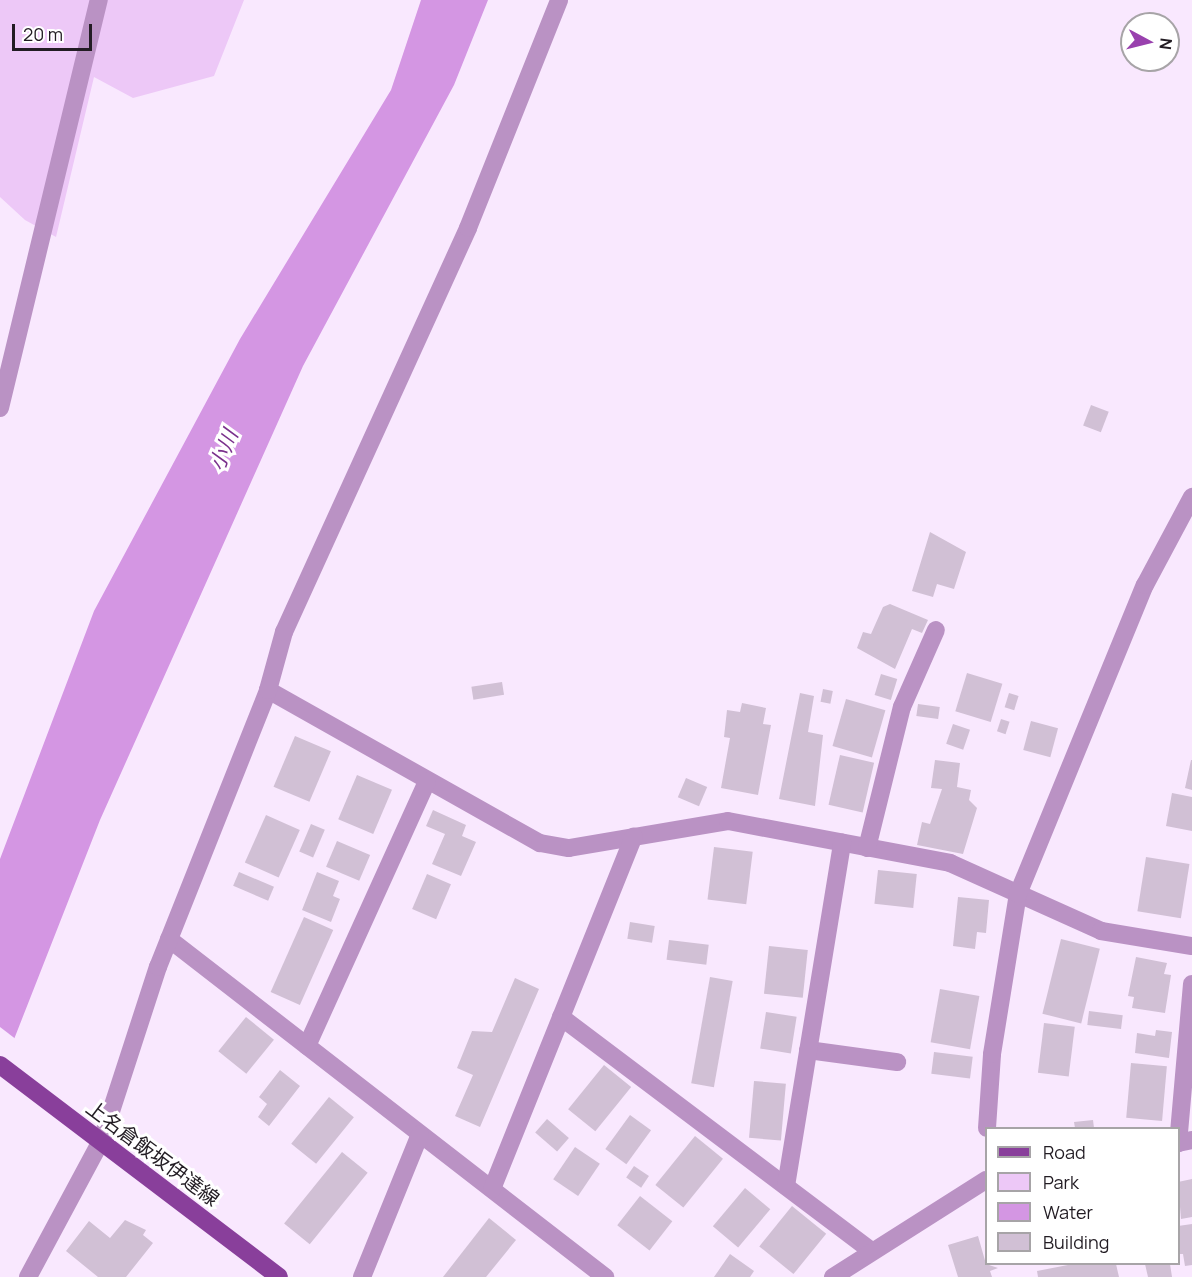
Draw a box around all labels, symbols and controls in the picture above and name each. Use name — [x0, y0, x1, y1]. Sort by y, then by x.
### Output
scale bar — [15, 12, 94, 50]
north arrow — [1120, 12, 1180, 72]
text: 20 m — [23, 22, 63, 46]
text: N — [1154, 37, 1177, 51]
water label: 小川 — [203, 426, 243, 474]
street label: 上名倉飯坂伊達線 — [82, 1095, 224, 1211]
legend — [985, 1127, 1180, 1265]
text: Road — [1043, 1140, 1086, 1164]
text: Park — [1043, 1170, 1079, 1194]
text: Water — [1043, 1200, 1093, 1224]
text: Building — [1043, 1230, 1109, 1254]

